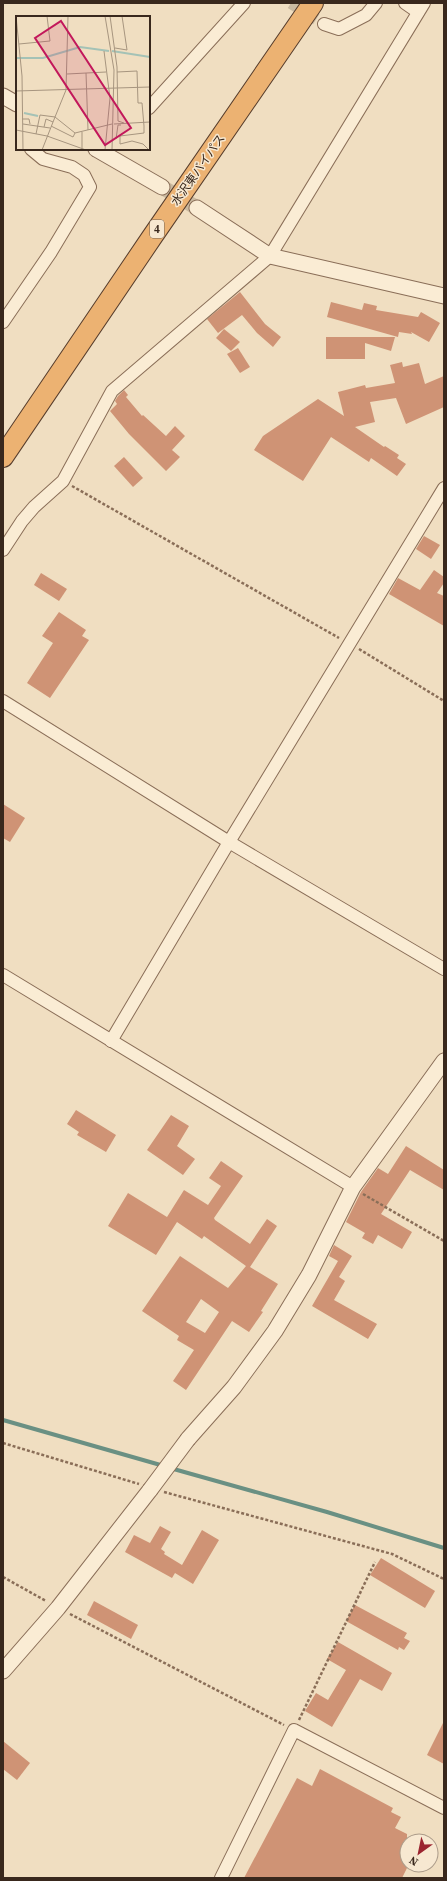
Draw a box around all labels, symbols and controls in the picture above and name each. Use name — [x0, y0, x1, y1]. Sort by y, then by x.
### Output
inset map — [16, 16, 150, 150]
street label: 水沢東バイパス — [167, 131, 229, 209]
road number: 4 — [150, 220, 164, 238]
north arrow — [399, 1833, 439, 1873]
text: N — [406, 1852, 421, 1869]

